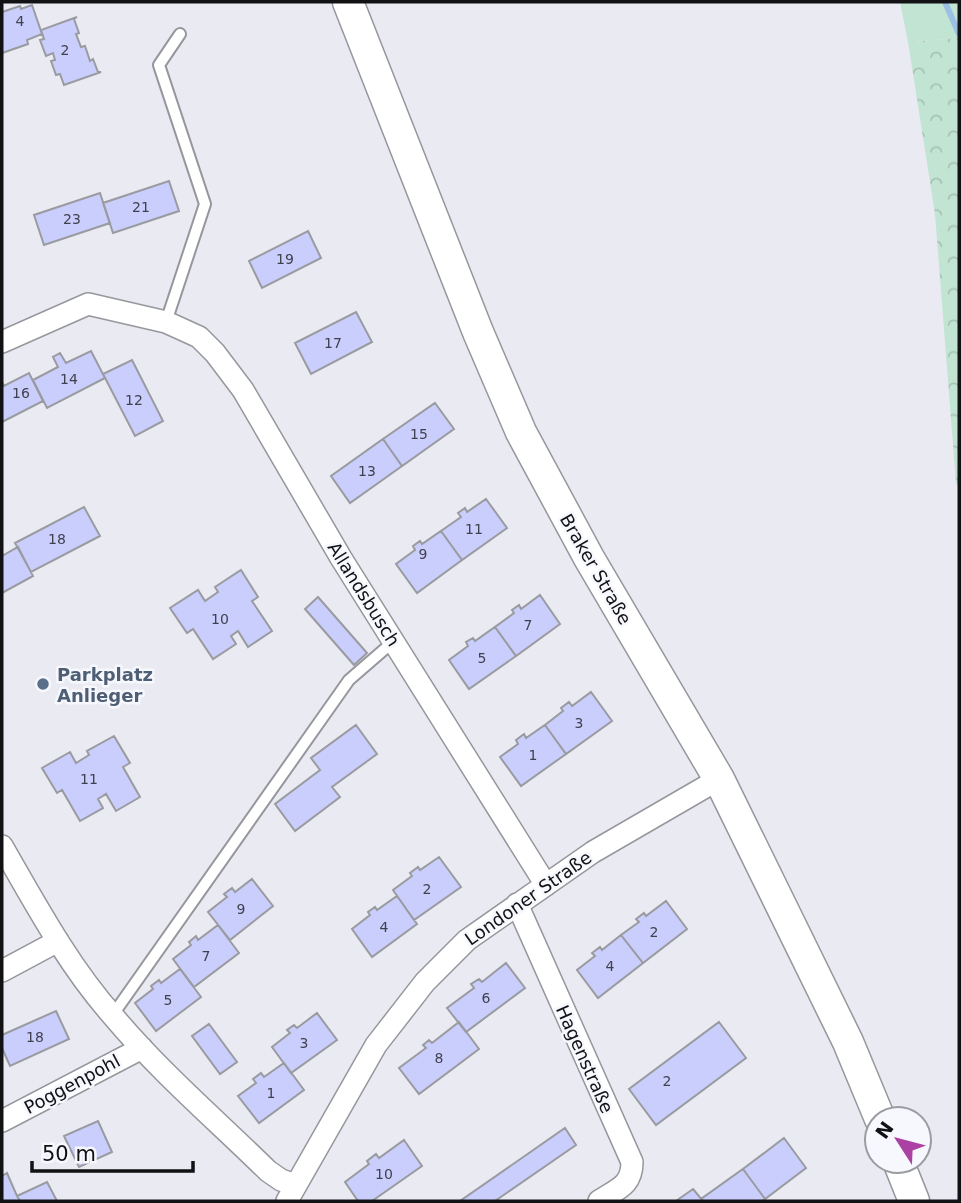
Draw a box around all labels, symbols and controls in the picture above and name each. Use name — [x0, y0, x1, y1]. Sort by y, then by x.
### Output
house number: 4 — [16, 13, 25, 29]
house number: 2 — [61, 42, 69, 58]
house number: 21 — [132, 199, 150, 215]
house number: 23 — [63, 211, 81, 227]
house number: 19 — [276, 251, 294, 267]
house number: 17 — [324, 335, 342, 351]
house number: 14 — [60, 371, 78, 387]
house number: 16 — [12, 385, 30, 401]
house number: 12 — [125, 392, 143, 408]
house number: 15 — [410, 426, 428, 442]
house number: 13 — [358, 463, 376, 479]
street label: Braker Straße — [556, 510, 636, 628]
house number: 11 — [465, 521, 483, 537]
house number: 18 — [48, 531, 66, 547]
street label: Allandsbusch — [324, 538, 404, 650]
house number: 9 — [419, 546, 427, 562]
house number: 10 — [211, 611, 229, 627]
house number: 7 — [524, 617, 532, 633]
house number: 5 — [478, 650, 486, 666]
place label: Parkplatz Anlieger — [57, 664, 153, 706]
marker: Parkplatz Anlieger — [35, 676, 51, 692]
house number: 3 — [575, 715, 583, 731]
house number: 1 — [529, 747, 537, 763]
house number: 11 — [80, 771, 98, 787]
street label: Londoner Straße — [461, 847, 595, 949]
house number: 2 — [423, 881, 431, 897]
house number: 9 — [237, 901, 245, 917]
house number: 4 — [380, 919, 389, 935]
house number: 2 — [650, 924, 658, 940]
house number: 7 — [202, 948, 210, 964]
house number: 4 — [606, 958, 615, 974]
house number: 6 — [482, 990, 491, 1006]
house number: 5 — [164, 992, 172, 1008]
street label: Hagenstraße — [552, 1002, 618, 1116]
house number: 18 — [26, 1029, 44, 1045]
house number: 3 — [300, 1035, 308, 1051]
street label: Poggenpohl — [21, 1050, 123, 1118]
house number: 8 — [435, 1050, 443, 1066]
house number: 2 — [663, 1073, 671, 1089]
house number: 1 — [267, 1085, 275, 1101]
north arrow — [863, 1105, 933, 1175]
text: N — [871, 1117, 898, 1143]
scale bar — [32, 1130, 192, 1174]
text: 50 m — [42, 1142, 96, 1166]
house number: 10 — [375, 1166, 393, 1182]

